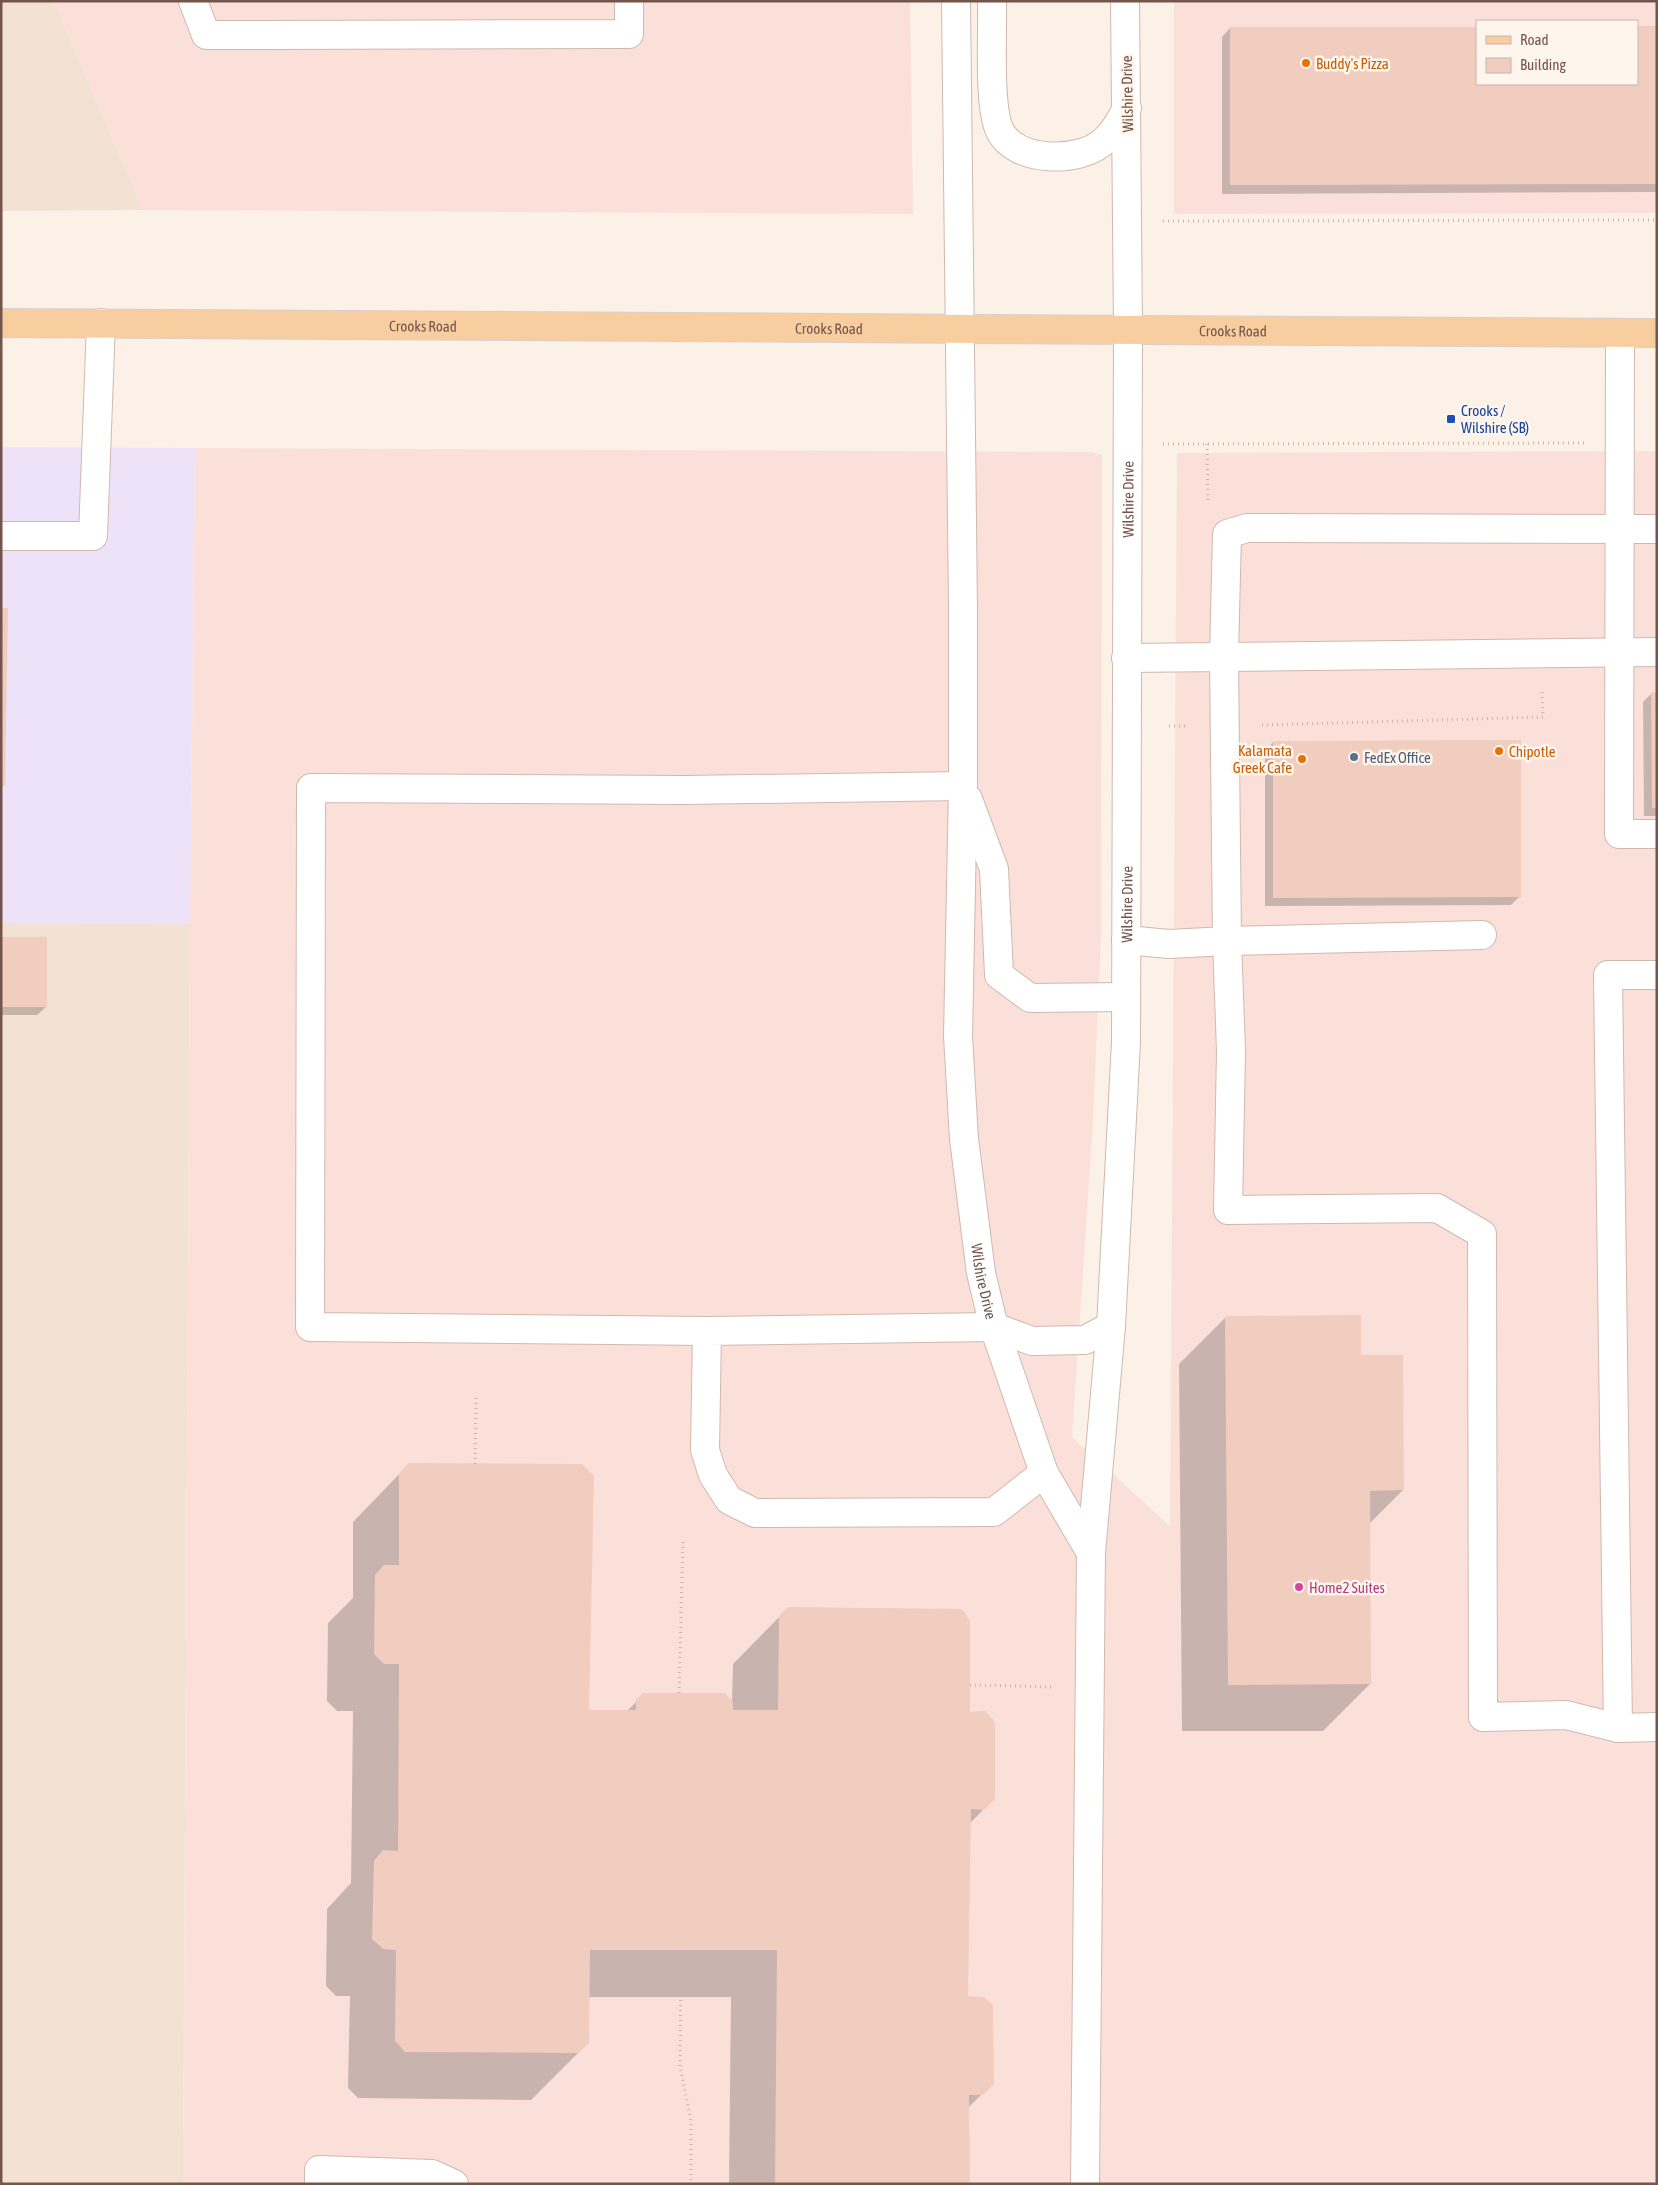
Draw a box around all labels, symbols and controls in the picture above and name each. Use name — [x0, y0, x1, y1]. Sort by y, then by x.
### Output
legend — [1476, 20, 1638, 85]
text: Road — [1520, 31, 1549, 48]
street label: Wilshire Drive — [1118, 55, 1136, 133]
place label: Buddy's Pizza — [1316, 55, 1389, 72]
text: Building — [1520, 56, 1566, 73]
marker: Buddy's Pizza — [1300, 57, 1312, 69]
street label: Crooks Road — [389, 317, 457, 334]
street label: Crooks Road — [795, 319, 863, 337]
street label: Crooks Road — [1199, 322, 1267, 339]
place label: Crooks / Wilshire (SB) — [1461, 402, 1529, 436]
marker: Crooks / Wilshire (SB) — [1445, 413, 1457, 425]
street label: Wilshire Drive — [1119, 461, 1136, 538]
place label: Kalamata Greek Cafe — [1233, 742, 1292, 776]
place label: Chipotle — [1509, 743, 1556, 760]
marker: Chipotle — [1493, 745, 1505, 757]
place label: FedEx Office — [1364, 749, 1431, 766]
marker: FedEx Office — [1348, 751, 1360, 763]
marker: Kalamata Greek Cafe — [1296, 753, 1308, 765]
street label: Wilshire Drive — [1118, 866, 1135, 943]
street label: Wilshire Drive — [969, 1242, 1000, 1321]
place label: Home2 Suites — [1309, 1579, 1385, 1596]
marker: Home2 Suites — [1293, 1581, 1305, 1593]

